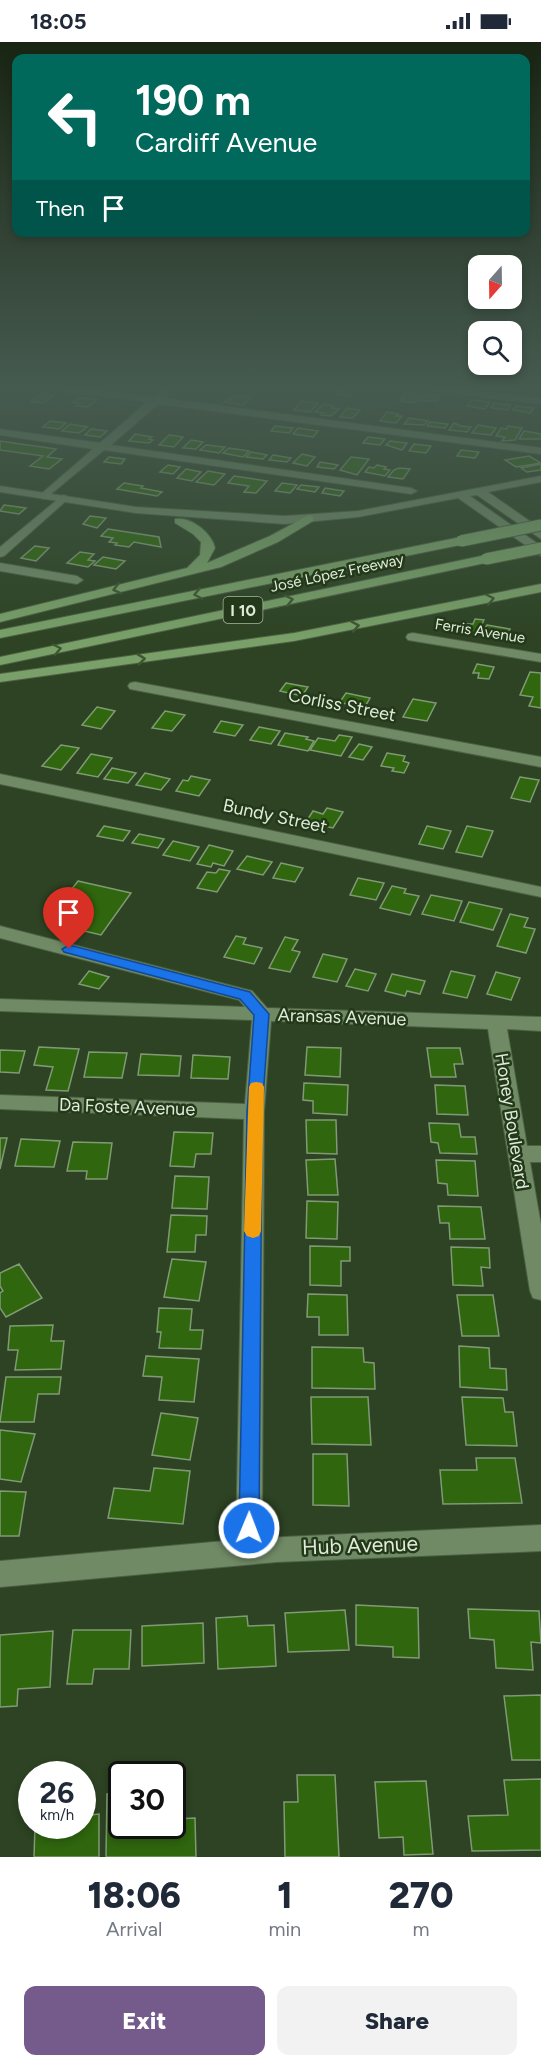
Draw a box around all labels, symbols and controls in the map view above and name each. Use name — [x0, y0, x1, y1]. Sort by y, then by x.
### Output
text: 18:05 — [30, 8, 86, 35]
text: 190 m — [135, 75, 251, 126]
icon: left — [36, 78, 114, 156]
text: Cardiff Avenue — [135, 126, 317, 159]
icon: arrive — [97, 192, 130, 225]
text: Then — [36, 195, 85, 222]
north arrow — [468, 255, 522, 309]
map controls — [468, 255, 522, 375]
button: search — [468, 321, 522, 375]
street label: José López Freeway — [269, 550, 406, 596]
one-way arrow — [112, 581, 122, 594]
one-way arrow — [193, 587, 203, 600]
one-way arrow — [484, 593, 494, 606]
one-way arrow — [284, 594, 294, 607]
road number: I 10 — [224, 597, 262, 623]
street label: Ferris Avenue — [434, 615, 526, 647]
one-way arrow — [349, 620, 359, 633]
one-way arrow — [52, 643, 62, 656]
one-way arrow — [137, 653, 146, 665]
street label: Corliss Street — [286, 684, 398, 726]
street label: Bundy Street — [221, 794, 329, 838]
pin — [43, 887, 94, 949]
icon: arrive — [52, 896, 85, 929]
street label: Aransas Avenue — [277, 1004, 407, 1030]
street label: Honey Boulevard — [490, 1051, 534, 1191]
street label: Da Foste Avenue — [58, 1094, 196, 1120]
position arrow — [217, 1496, 281, 1560]
street label: Hub Avenue — [302, 1530, 418, 1560]
speed limit sign: 30 — [108, 1761, 186, 1839]
text: 26 — [40, 1774, 74, 1811]
text: km/h — [40, 1806, 74, 1824]
text: 18:06 — [87, 1874, 181, 1917]
text: 1 — [277, 1874, 292, 1917]
text: 270 — [389, 1874, 454, 1917]
text: Arrival — [106, 1917, 162, 1941]
text: min — [268, 1917, 301, 1941]
text: m — [413, 1917, 430, 1941]
button: Exit — [24, 1986, 265, 2055]
button: Share — [277, 1986, 517, 2055]

